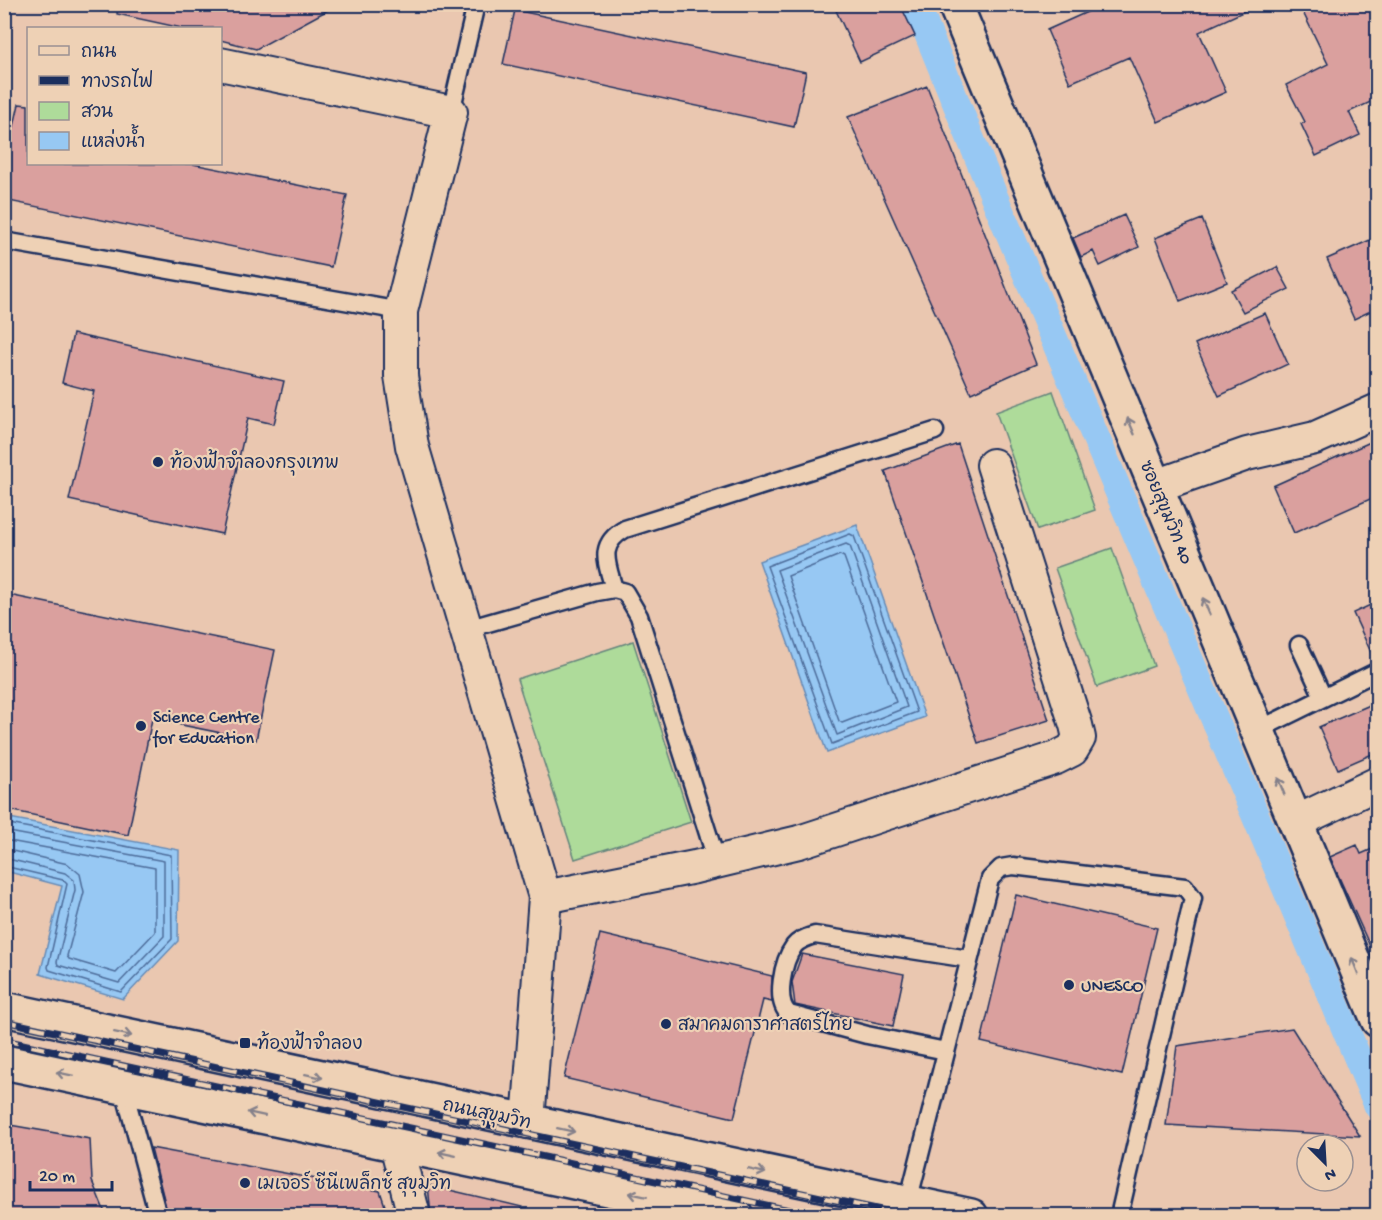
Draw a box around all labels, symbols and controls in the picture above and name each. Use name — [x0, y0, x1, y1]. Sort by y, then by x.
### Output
legend — [27, 27, 222, 165]
text: ถนน — [81, 43, 116, 64]
text: ทางรถไฟ — [81, 68, 153, 94]
text: สวน — [81, 103, 113, 124]
text: แหล่งน้ำ — [81, 124, 145, 154]
one-way arrow — [1125, 417, 1136, 436]
place label: ท้องฟ้าจำลองกรุงเทพ — [170, 449, 339, 476]
marker: ท้องฟ้าจำลองกรุงเทพ — [151, 455, 165, 469]
street label: ซอยสุขุมวิท 40 — [1133, 457, 1199, 568]
one-way arrow — [1200, 597, 1211, 616]
place label: Science Centre for Education — [152, 708, 260, 750]
marker: Science Centre for Education — [134, 719, 148, 733]
one-way arrow — [1275, 777, 1286, 796]
one-way arrow — [1349, 958, 1360, 976]
place label: UNESCO — [1081, 977, 1143, 998]
marker: UNESCO — [1062, 978, 1076, 992]
place label: สมาคมดาราศาสตร์ไทย — [678, 1011, 853, 1037]
marker: สมาคมดาราศาสตร์ไทย — [659, 1017, 673, 1031]
one-way arrow — [114, 1029, 133, 1041]
place label: ท้องฟ้าจำลอง — [257, 1030, 362, 1056]
marker: ท้องฟ้าจำลอง — [238, 1036, 252, 1050]
one-way arrow — [56, 1068, 76, 1079]
one-way arrow — [304, 1071, 323, 1082]
street label: ถนนสุขุมวิท — [440, 1093, 533, 1136]
one-way arrow — [247, 1108, 267, 1119]
one-way arrow — [556, 1125, 575, 1136]
north arrow — [1295, 1133, 1355, 1193]
one-way arrow — [438, 1148, 457, 1160]
scale bar — [30, 1154, 112, 1192]
text: N — [1321, 1163, 1338, 1185]
one-way arrow — [746, 1166, 766, 1177]
text: 20 m — [39, 1167, 75, 1188]
place label: เมเจอร์ ซีนีเพล็กซ์ สุขุมวิท — [257, 1170, 451, 1197]
marker: เมเจอร์ ซีนีเพล็กซ์ สุขุมวิท — [238, 1176, 252, 1190]
one-way arrow — [629, 1189, 648, 1200]

